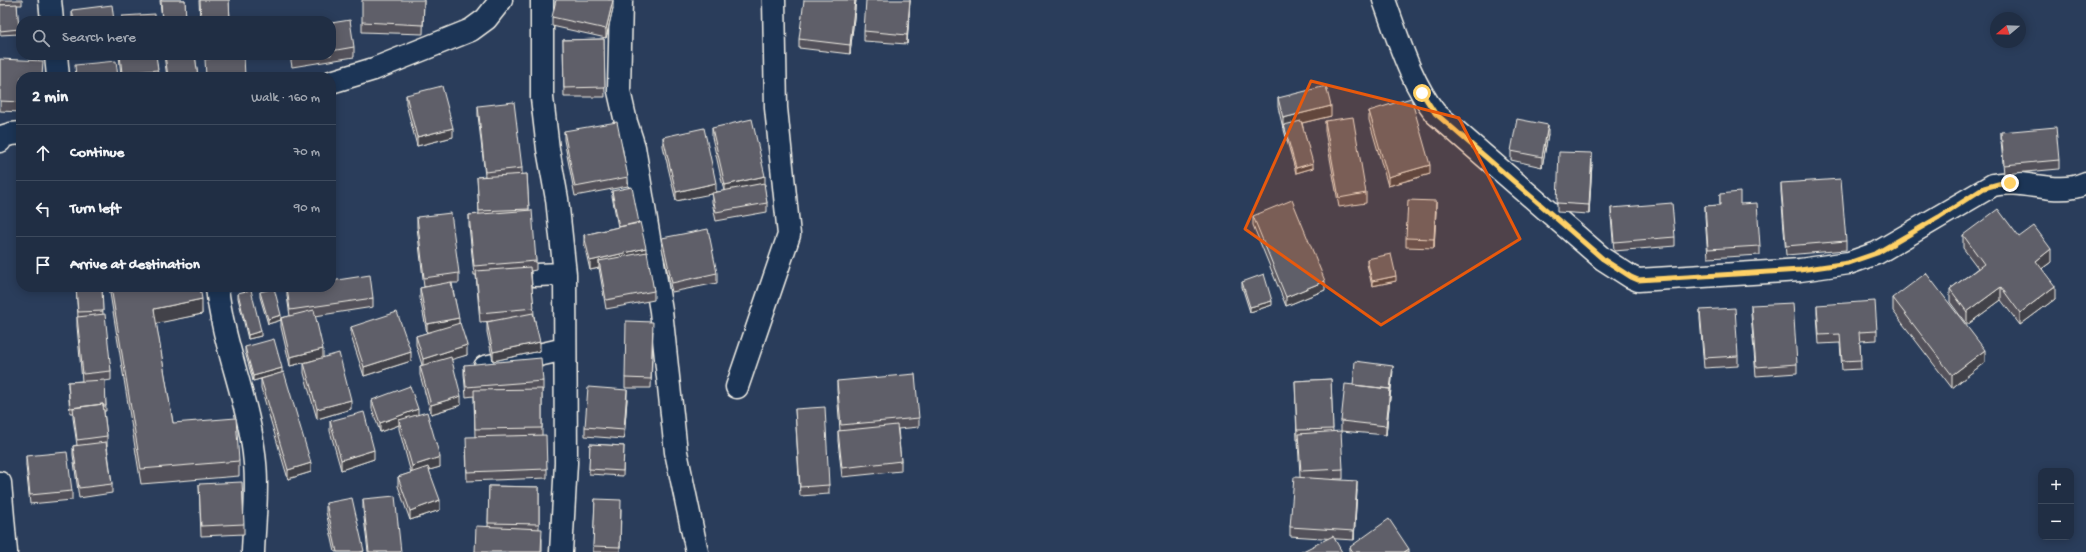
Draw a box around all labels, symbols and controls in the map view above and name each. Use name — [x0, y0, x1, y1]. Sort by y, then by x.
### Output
north arrow — [1990, 12, 2026, 48]
search box — [16, 16, 336, 60]
icon: search — [30, 27, 52, 49]
text: Search here — [62, 29, 136, 47]
route start — [1413, 84, 1431, 102]
text: 2 min — [32, 88, 68, 108]
text: Walk · 160 m — [251, 91, 320, 106]
icon: ahead — [32, 142, 54, 164]
text: Continue — [70, 144, 124, 162]
text: 70 m — [294, 145, 320, 160]
route end — [2001, 174, 2019, 192]
icon: left — [32, 198, 54, 220]
text: Turn left — [70, 200, 121, 218]
text: 90 m — [294, 201, 320, 216]
icon: arrive — [32, 254, 54, 276]
text: Arrive at destination — [70, 256, 200, 274]
map controls — [2038, 468, 2074, 540]
button: + — [2038, 468, 2074, 504]
button: − — [2038, 504, 2074, 540]

